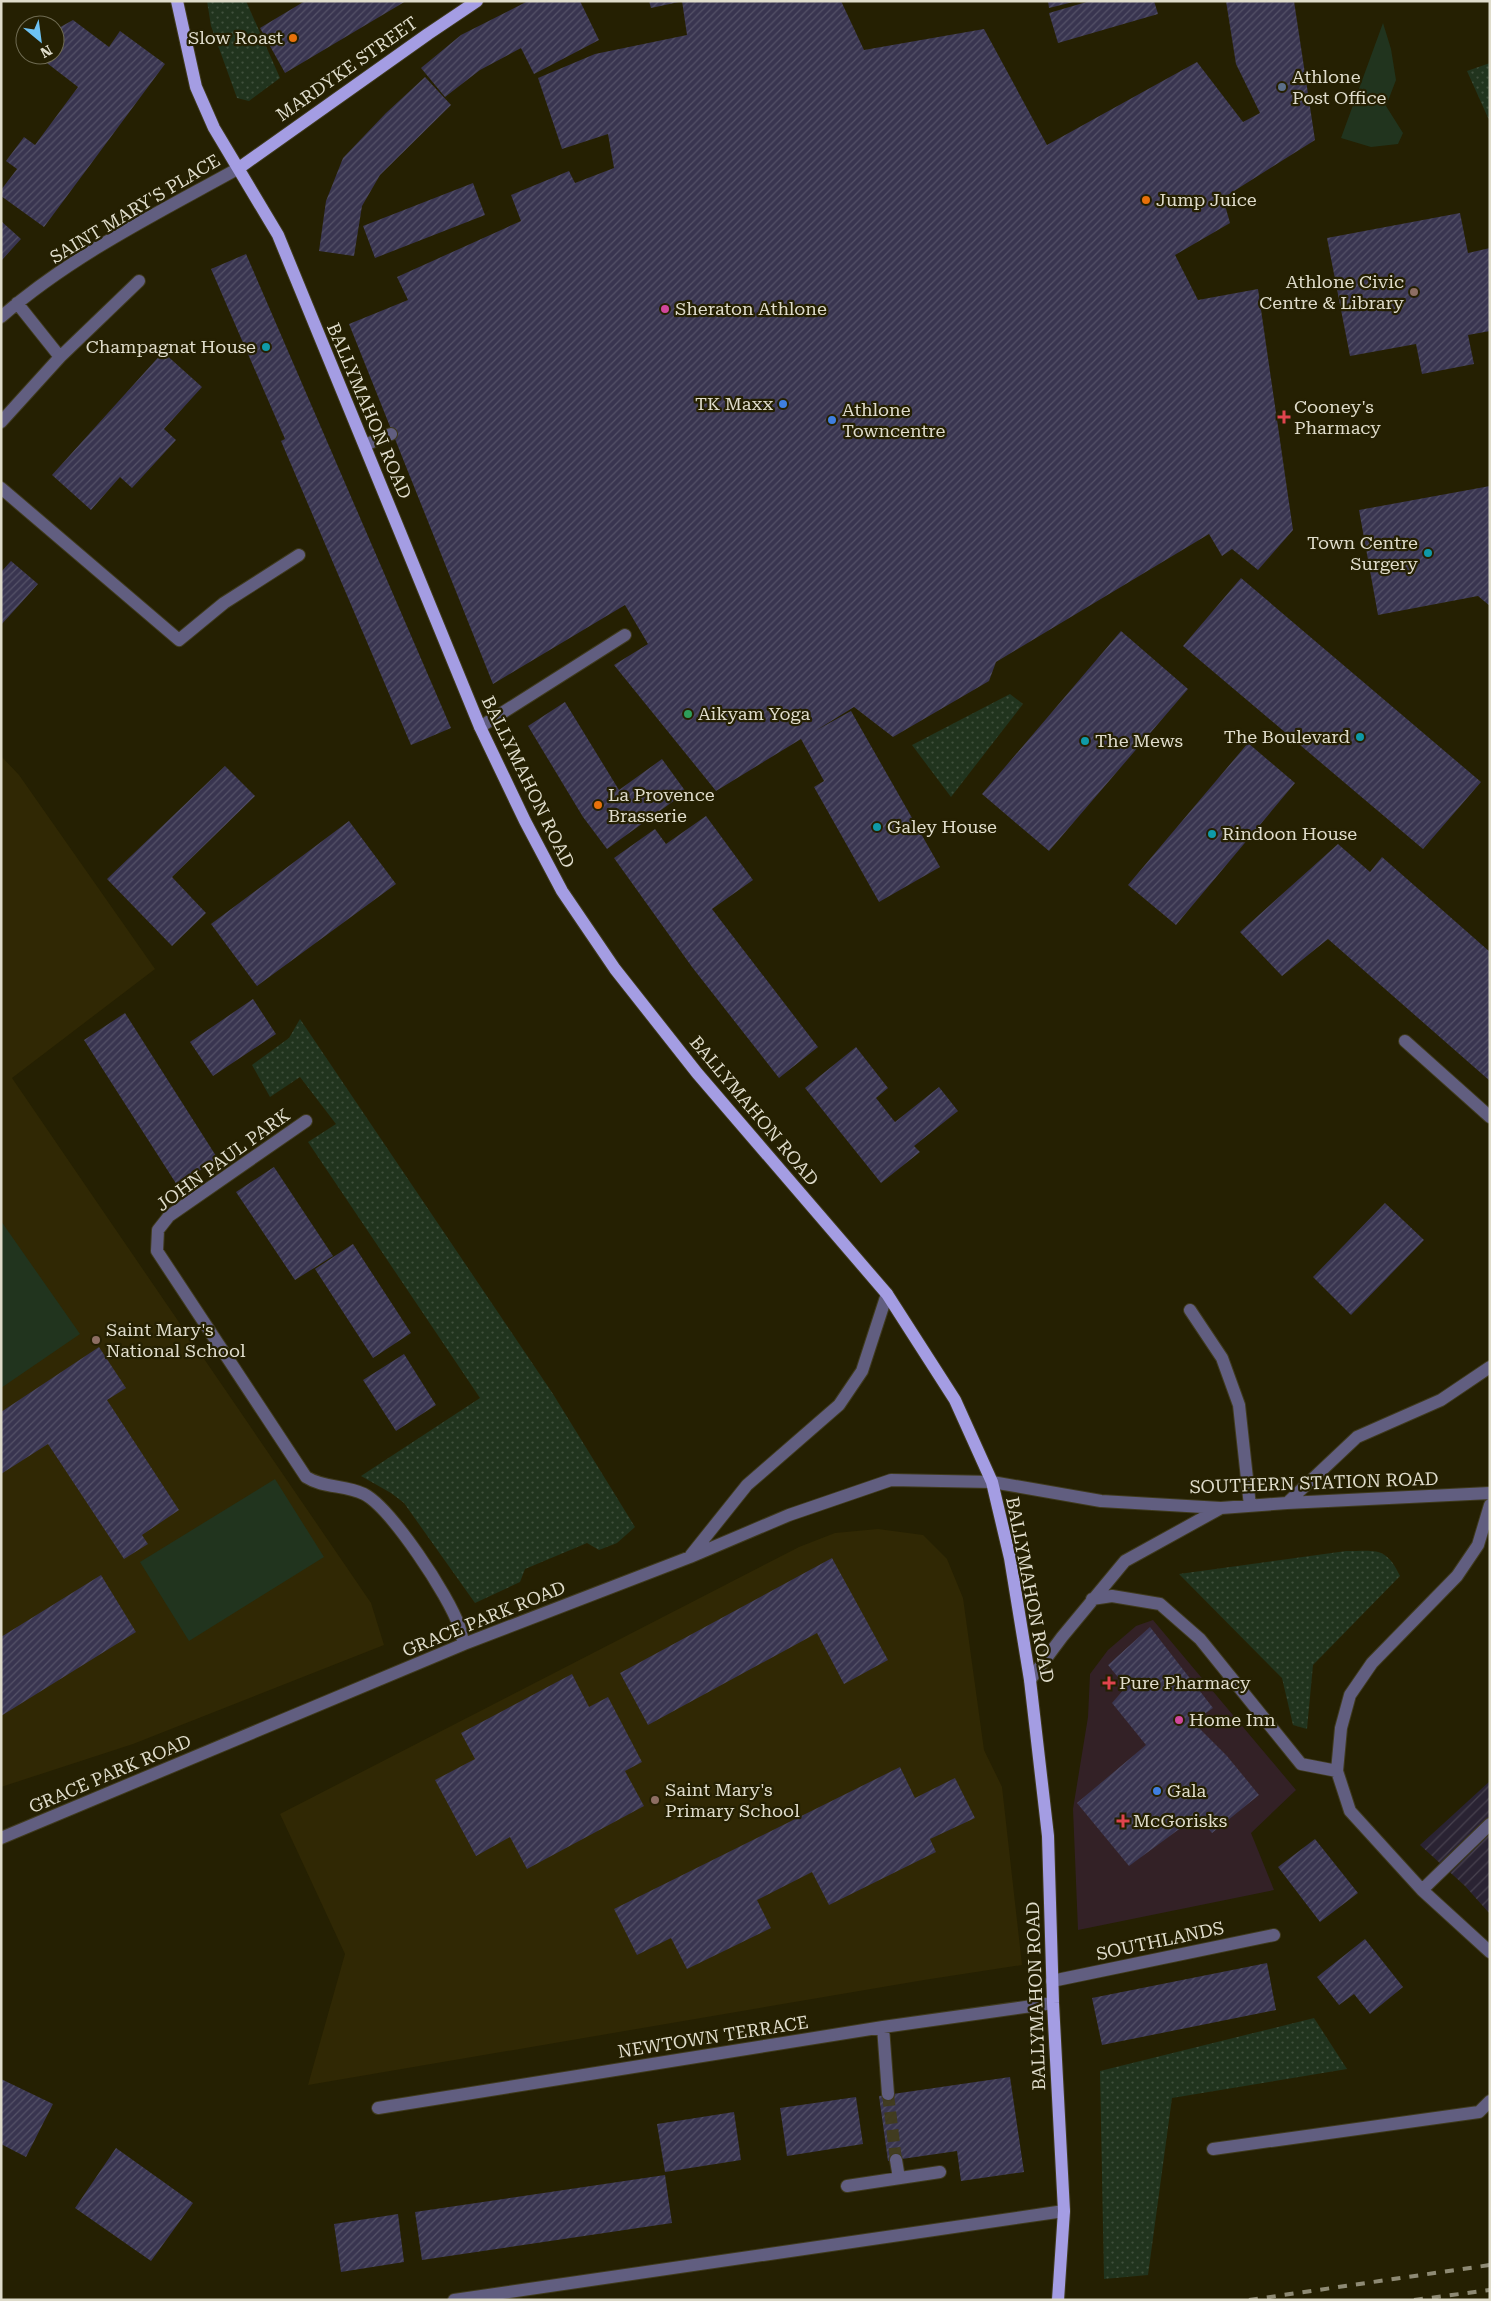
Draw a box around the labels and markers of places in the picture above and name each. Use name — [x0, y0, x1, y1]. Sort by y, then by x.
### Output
place label: Slow Roast — [188, 27, 283, 48]
marker: Slow Roast — [287, 32, 299, 44]
place label: Athlone Post Office — [1292, 66, 1386, 108]
marker: Athlone Post Office — [1276, 81, 1288, 93]
place label: Jump Juice — [1156, 189, 1257, 210]
marker: Jump Juice — [1140, 194, 1152, 206]
place label: Athlone Civic Centre & Library — [1259, 271, 1404, 313]
marker: Athlone Civic Centre & Library — [1408, 286, 1420, 298]
place label: Sheraton Athlone — [675, 298, 827, 319]
marker: Sheraton Athlone — [659, 303, 671, 315]
place label: Champagnat House — [86, 336, 256, 357]
marker: Champagnat House — [260, 341, 272, 353]
place label: TK Maxx — [695, 393, 774, 414]
place label: Cooney's Pharmacy — [1294, 396, 1381, 438]
marker: TK Maxx — [777, 398, 789, 410]
place label: Athlone Towncentre — [842, 399, 946, 441]
marker: Cooney's Pharmacy — [1278, 411, 1290, 423]
marker: Athlone Towncentre — [826, 414, 838, 426]
place label: Town Centre Surgery — [1307, 532, 1418, 574]
marker: Town Centre Surgery — [1422, 547, 1434, 559]
place label: Aikyam Yoga — [698, 703, 810, 724]
marker: Aikyam Yoga — [682, 708, 694, 720]
place label: The Boulevard — [1224, 726, 1350, 747]
place label: The Mews — [1095, 730, 1183, 751]
marker: The Boulevard — [1354, 731, 1366, 743]
marker: The Mews — [1079, 735, 1091, 747]
place label: La Provence Brasserie — [608, 784, 715, 826]
marker: La Provence Brasserie — [592, 799, 604, 811]
place label: Galey House — [887, 816, 997, 837]
marker: Galey House — [871, 821, 883, 833]
place label: Rindoon House — [1222, 823, 1357, 844]
marker: Rindoon House — [1206, 828, 1218, 840]
place label: Saint Mary's National School — [106, 1319, 246, 1361]
marker: Saint Mary's National School — [90, 1334, 102, 1346]
place label: Pure Pharmacy — [1119, 1672, 1251, 1693]
marker: Pure Pharmacy — [1103, 1677, 1115, 1689]
place label: Home Inn — [1189, 1709, 1276, 1730]
marker: Home Inn — [1173, 1714, 1185, 1726]
place label: Saint Mary's Primary School — [665, 1779, 800, 1821]
place label: Gala — [1167, 1780, 1207, 1801]
marker: Gala — [1151, 1785, 1163, 1797]
marker: Saint Mary's Primary School — [649, 1794, 661, 1806]
place label: McGorisks — [1133, 1810, 1227, 1831]
marker: McGorisks — [1117, 1815, 1129, 1827]

